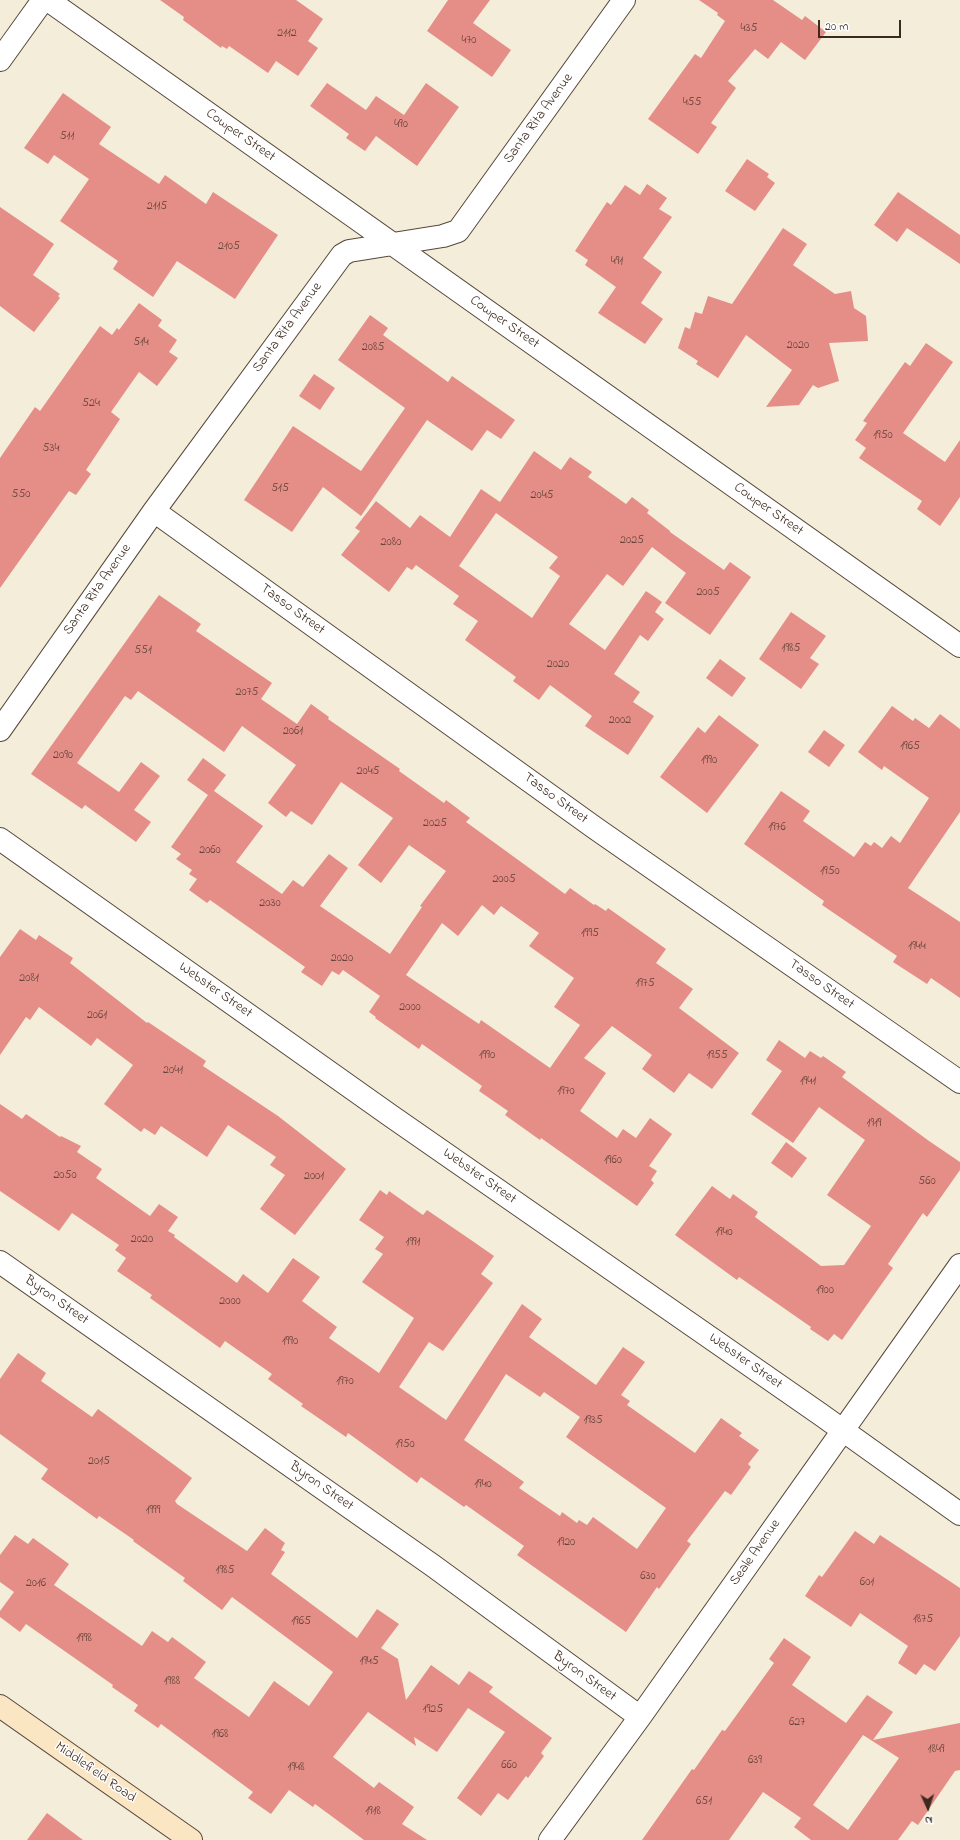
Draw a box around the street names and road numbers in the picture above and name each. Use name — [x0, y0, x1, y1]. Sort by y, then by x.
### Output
street label: Santa Rita Avenue — [501, 71, 577, 167]
street label: Cowper Street — [202, 106, 278, 166]
street label: Santa Rita Avenue — [250, 280, 326, 376]
street label: Cowper Street — [466, 293, 542, 353]
street label: Cowper Street — [730, 480, 806, 540]
street label: Santa Rita Avenue — [60, 541, 136, 639]
street label: Tasso Street — [256, 581, 328, 639]
street label: Tasso Street — [519, 770, 591, 828]
street label: Tasso Street — [785, 956, 857, 1014]
street label: Webster Street — [175, 960, 255, 1022]
street label: Webster Street — [439, 1146, 519, 1208]
street label: Byron Street — [21, 1273, 91, 1329]
street label: Webster Street — [705, 1331, 785, 1393]
street label: Byron Street — [286, 1459, 356, 1515]
street label: Seale Avenue — [727, 1517, 785, 1589]
street label: Byron Street — [549, 1648, 619, 1706]
street label: Middlefield Road — [51, 1739, 139, 1807]

